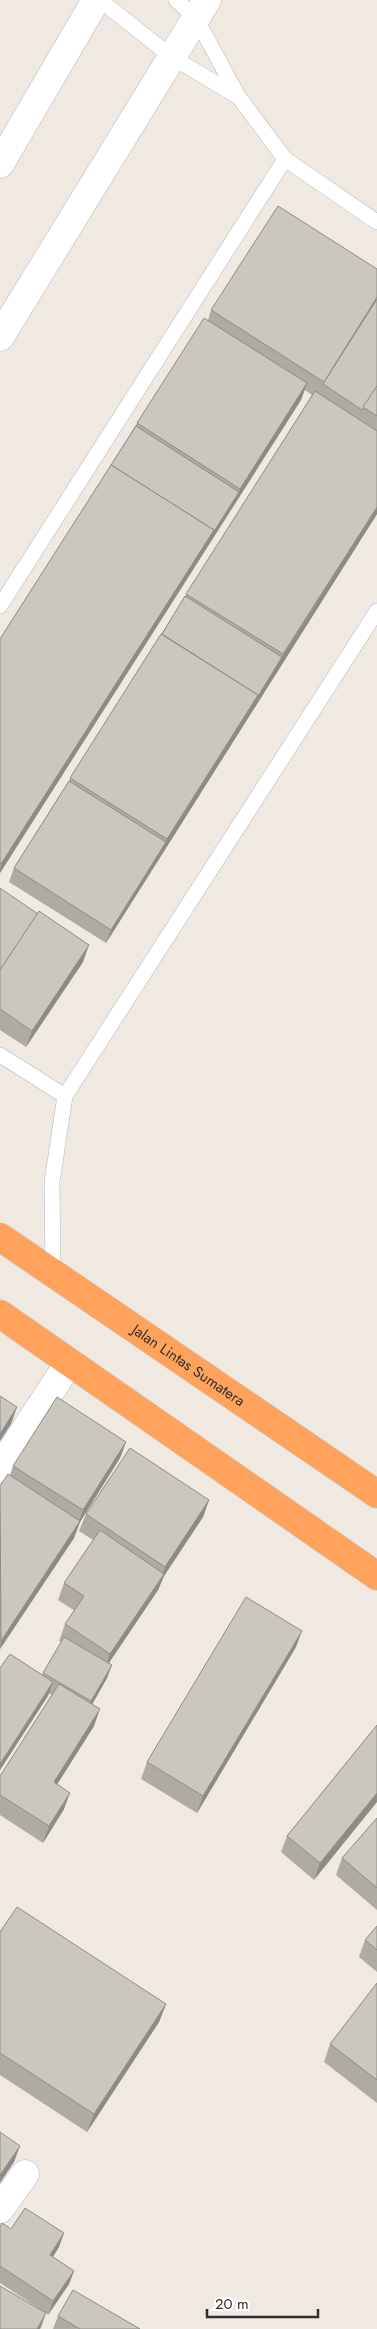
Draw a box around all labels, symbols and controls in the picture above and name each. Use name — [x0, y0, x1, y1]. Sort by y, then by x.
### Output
street label: Jalan Lintas Sumatera — [126, 1318, 249, 1412]
scale bar — [207, 2286, 318, 2318]
text: 20 m — [215, 2293, 249, 2315]

